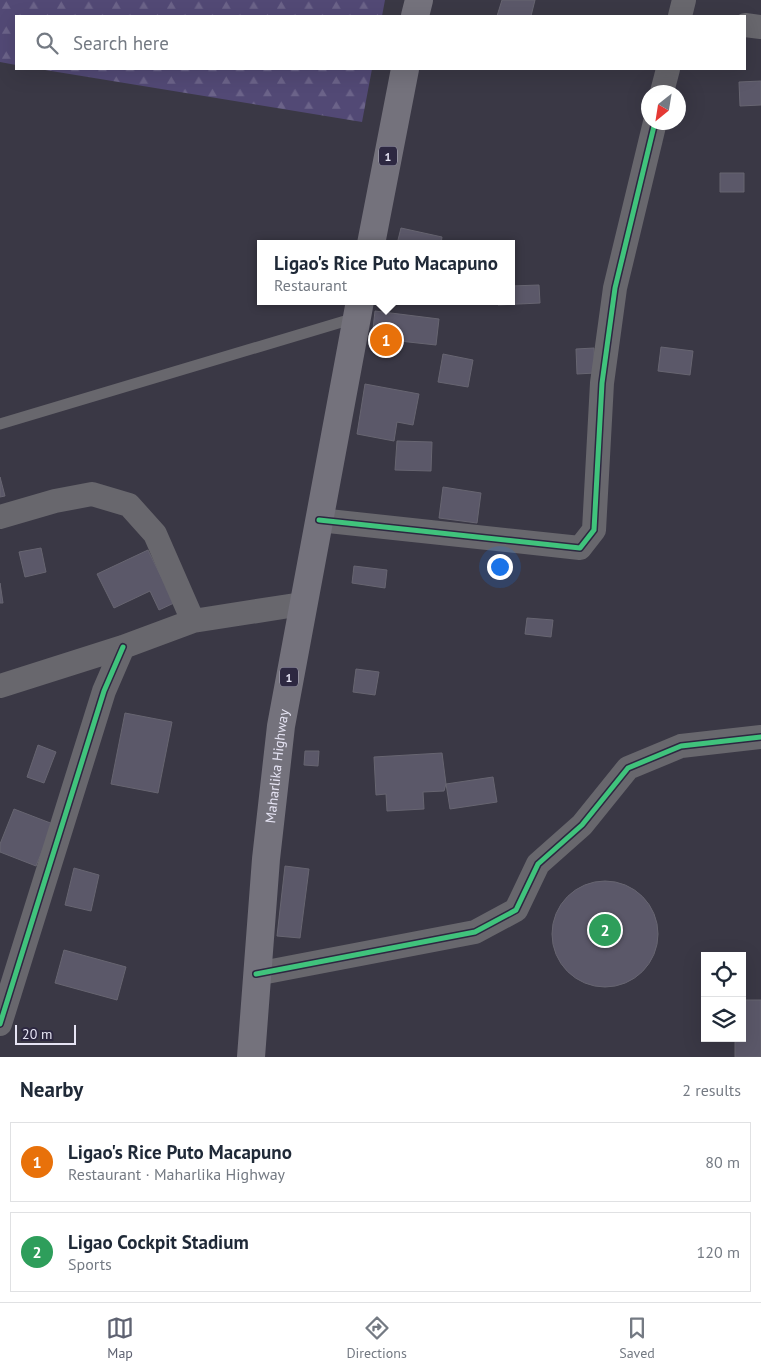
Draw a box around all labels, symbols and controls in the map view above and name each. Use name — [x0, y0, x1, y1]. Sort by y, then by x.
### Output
search box — [15, 15, 746, 70]
icon: search — [33, 29, 61, 57]
text: Search here — [73, 31, 169, 55]
north arrow — [641, 85, 686, 130]
road number: 1 — [379, 146, 397, 166]
popup — [257, 240, 515, 305]
text: Ligao's Rice Puto Macapuno — [274, 251, 498, 275]
text: Restaurant — [274, 275, 347, 295]
pin: 1 — [370, 321, 402, 359]
your location — [487, 554, 513, 580]
road number: 1 — [280, 668, 298, 686]
street label: Maharlika Highway — [261, 707, 293, 824]
pin: 2 — [589, 911, 621, 949]
map controls — [701, 952, 746, 1042]
button: locate — [701, 952, 746, 997]
button: layers — [701, 997, 746, 1042]
scale bar — [15, 1022, 76, 1045]
text: 20 m — [22, 1025, 52, 1043]
text: Nearby — [20, 1076, 83, 1103]
text: 2 results — [682, 1080, 741, 1100]
text: Ligao's Rice Puto Macapuno — [68, 1140, 292, 1164]
text: 1 — [32, 1152, 42, 1172]
text: 80 m — [705, 1152, 740, 1172]
text: Restaurant · Maharlika Highway — [68, 1164, 285, 1184]
text: Ligao Cockpit Stadium — [68, 1230, 249, 1254]
text: 2 — [32, 1242, 42, 1262]
text: 120 m — [697, 1242, 740, 1262]
text: Sports — [68, 1254, 112, 1274]
tab: Map — [106, 1314, 134, 1362]
tab: Directions — [346, 1314, 407, 1362]
tab: Saved — [619, 1314, 655, 1362]

